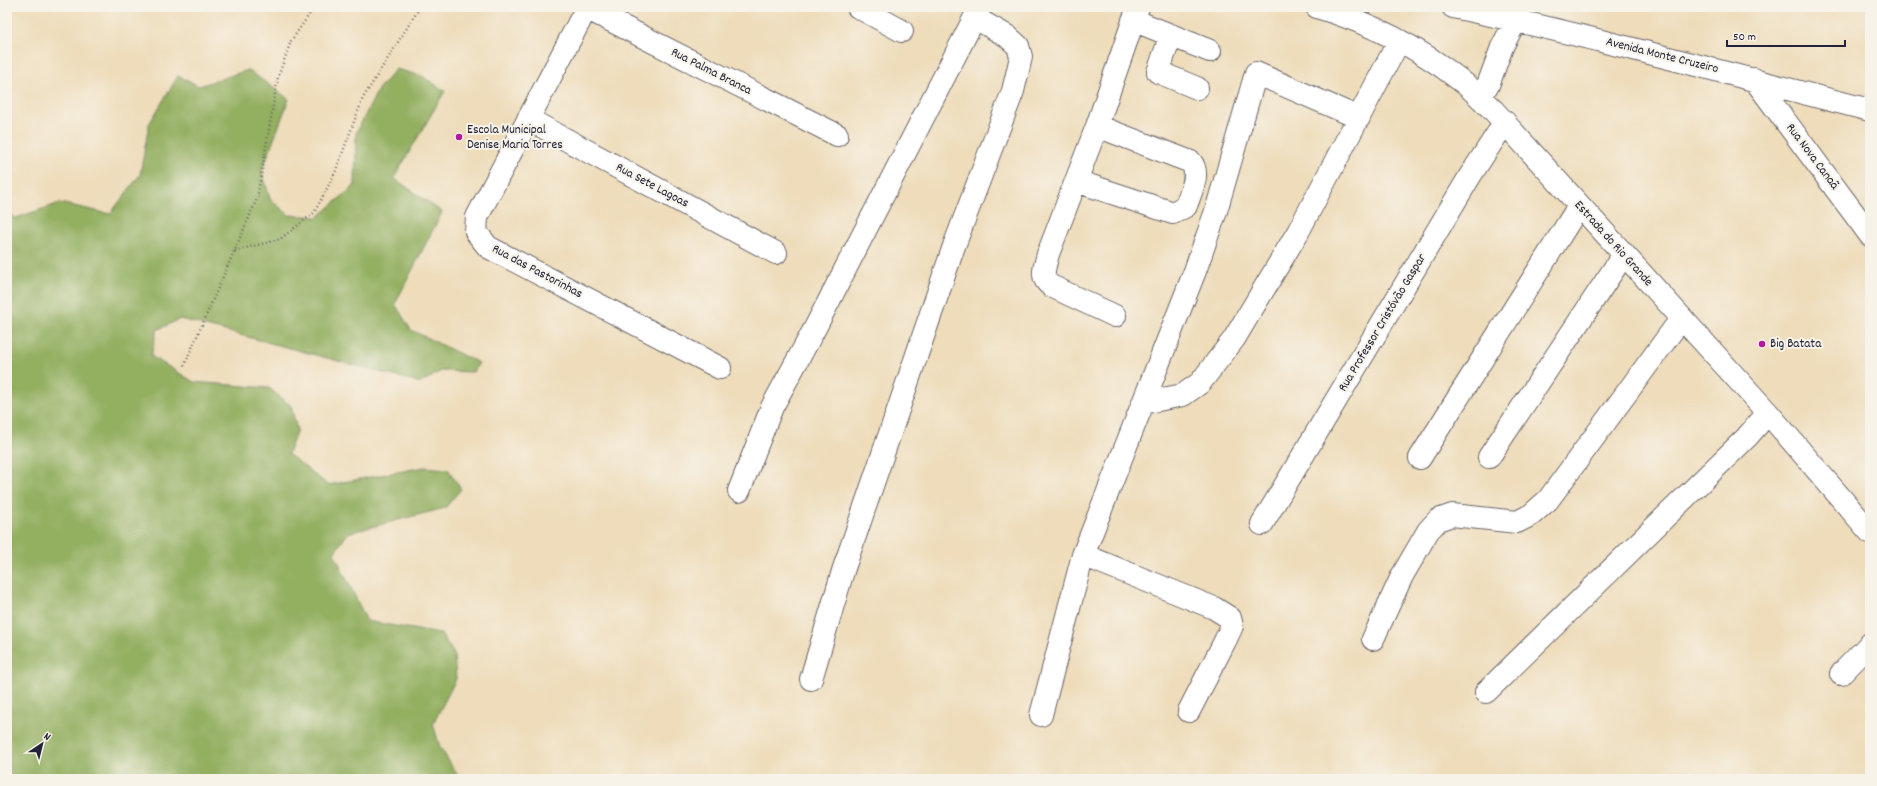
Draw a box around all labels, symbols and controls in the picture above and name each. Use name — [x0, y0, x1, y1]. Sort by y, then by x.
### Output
scale bar — [1727, 22, 1845, 48]
text: 50 m — [1733, 29, 1756, 46]
street label: Avenida Monte Cruzeiro — [1604, 33, 1720, 79]
street label: Rua Palma Branca — [667, 43, 756, 101]
street label: Rua Nova Canaã — [1781, 120, 1844, 195]
place label: Escola Municipal Denise Maria Torres — [467, 121, 563, 155]
marker: Escola Municipal Denise Maria Torres — [454, 132, 464, 142]
street label: Rua Sete Lagoas — [612, 159, 692, 213]
street label: Estrada do Rio Grande — [1569, 197, 1657, 291]
street label: Rua das Pastorinhas — [488, 240, 586, 304]
street label: Rua Professor Cristóvão Gaspar — [1334, 250, 1432, 396]
place label: Big Batata — [1770, 335, 1822, 354]
marker: Big Batata — [1757, 339, 1767, 349]
north arrow — [22, 724, 62, 764]
text: N — [40, 729, 54, 746]

